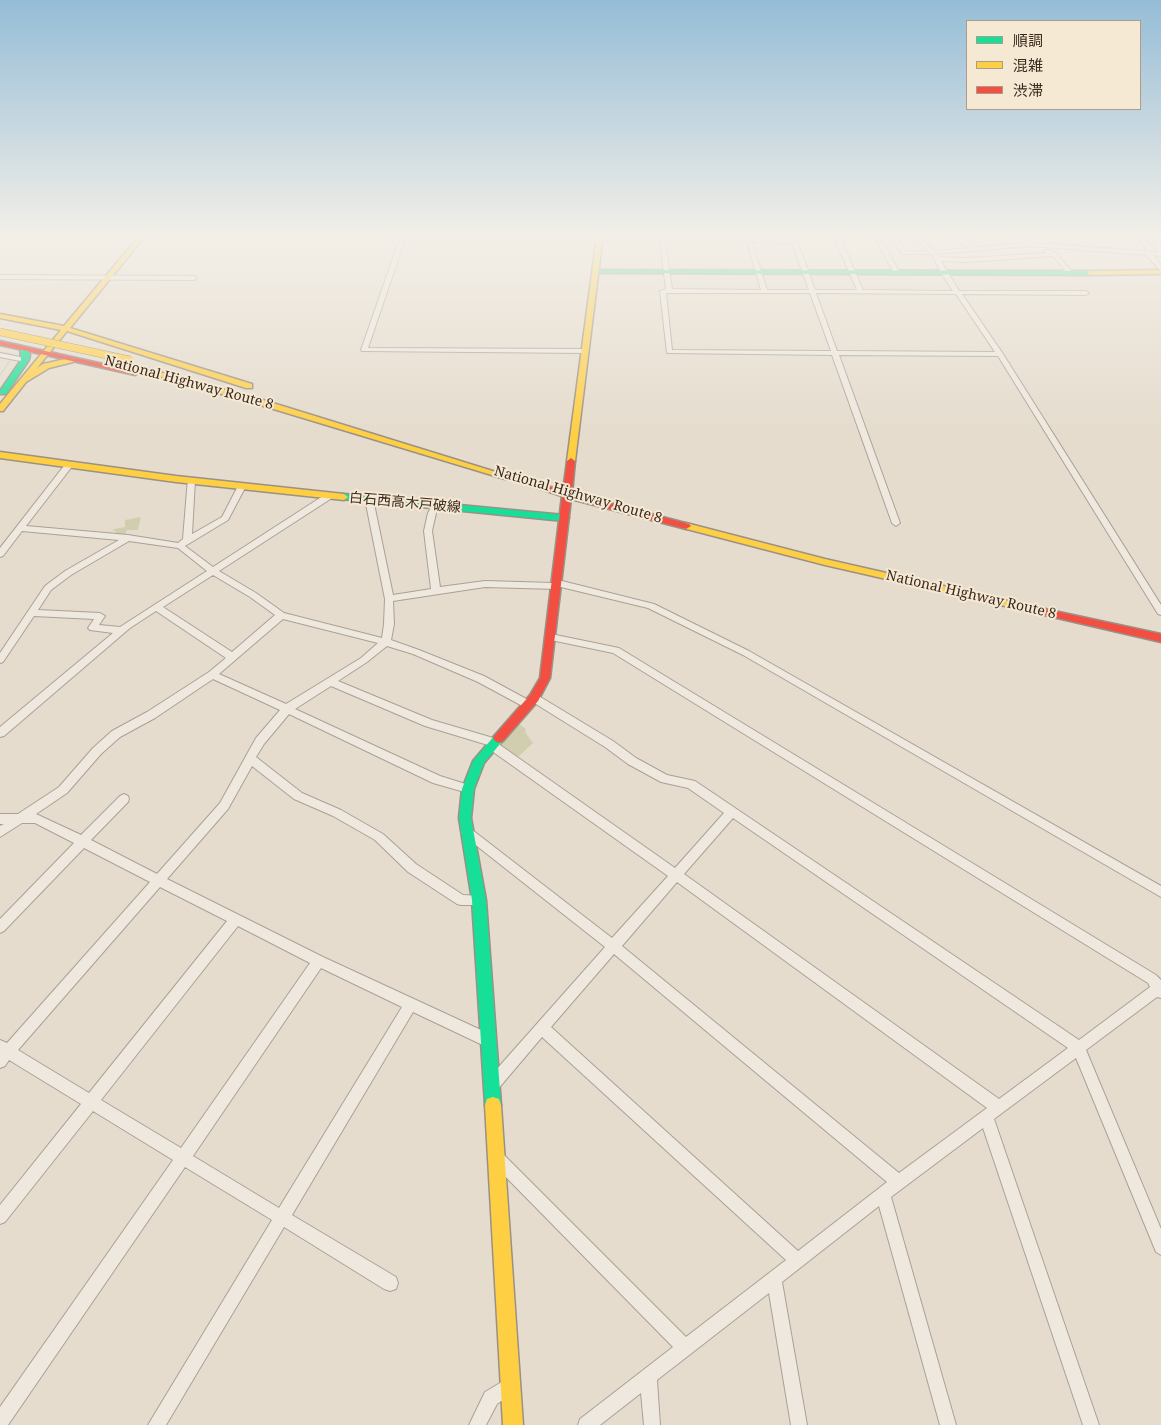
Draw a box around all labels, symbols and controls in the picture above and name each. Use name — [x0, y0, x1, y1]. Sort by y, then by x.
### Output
legend — [966, 20, 1141, 110]
text: 順調 — [1013, 30, 1043, 50]
text: 混雑 — [1013, 55, 1043, 75]
text: 渋滞 — [1013, 80, 1043, 100]
street label: National Highway Route 8 — [103, 352, 275, 414]
street label: National Highway Route 8 — [492, 463, 664, 527]
street label: 白石西高木戸破線 — [348, 490, 462, 516]
street label: National Highway Route 8 — [884, 567, 1058, 623]

